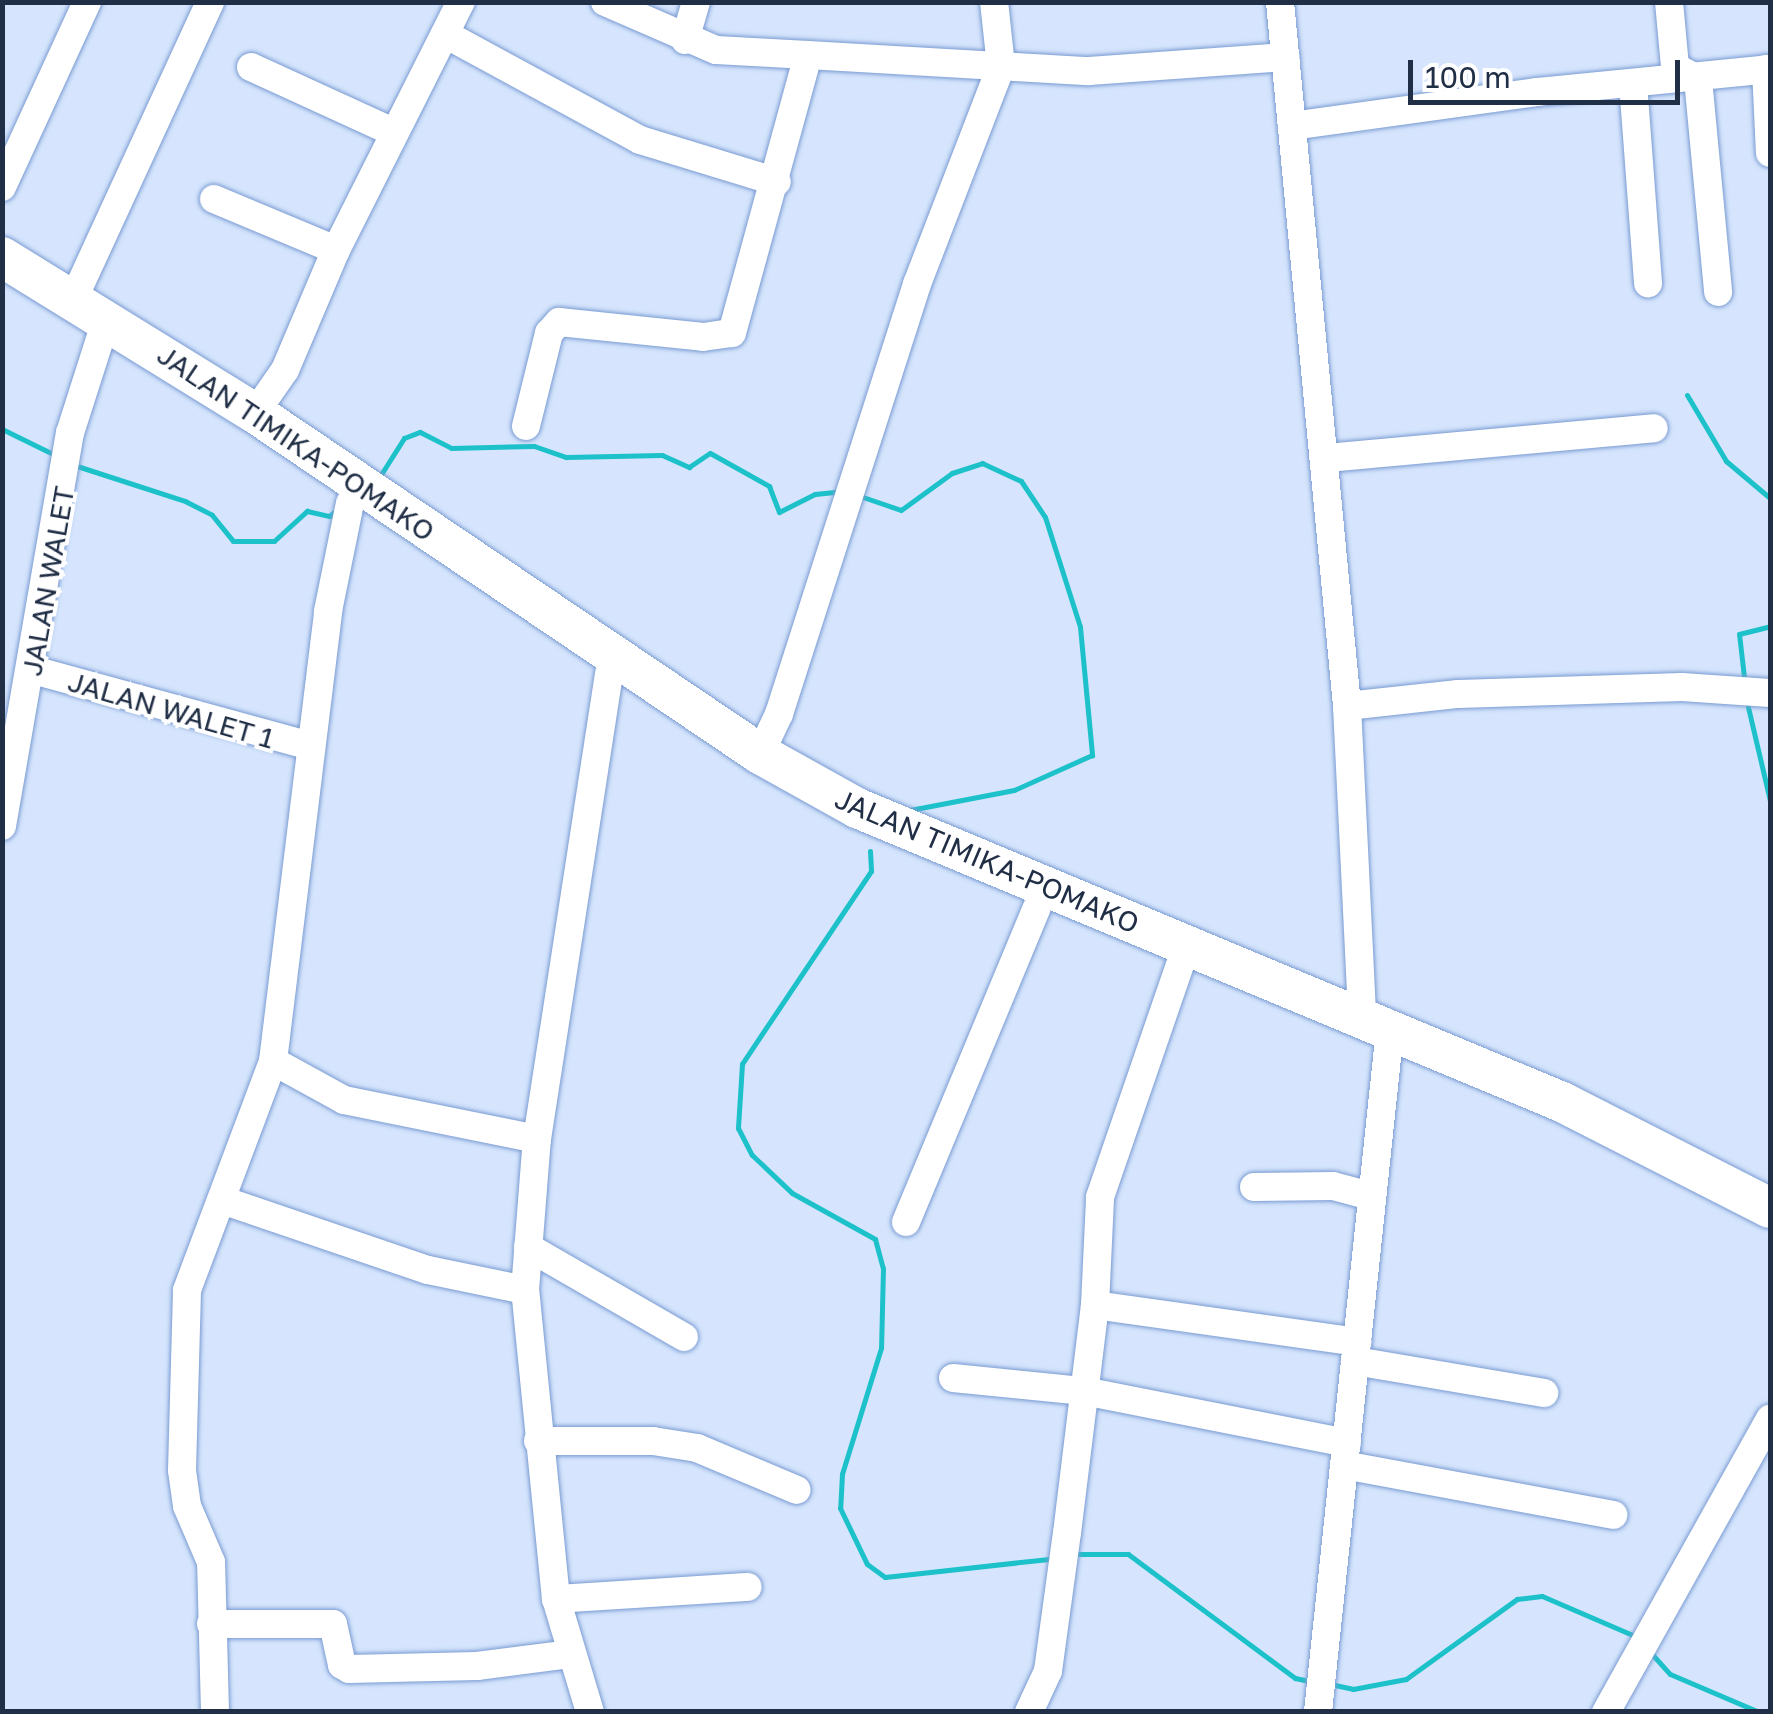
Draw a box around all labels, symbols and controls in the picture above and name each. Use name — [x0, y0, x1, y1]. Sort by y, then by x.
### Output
scale bar — [1413, 40, 1686, 102]
text: 100 m — [1425, 59, 1511, 95]
street label: JALAN TIMIKA-POMAKO — [151, 338, 441, 548]
street label: JALAN WALET — [15, 484, 81, 678]
street label: JALAN WALET 1 — [64, 665, 278, 755]
street label: JALAN TIMIKA-POMAKO — [830, 782, 1144, 940]

